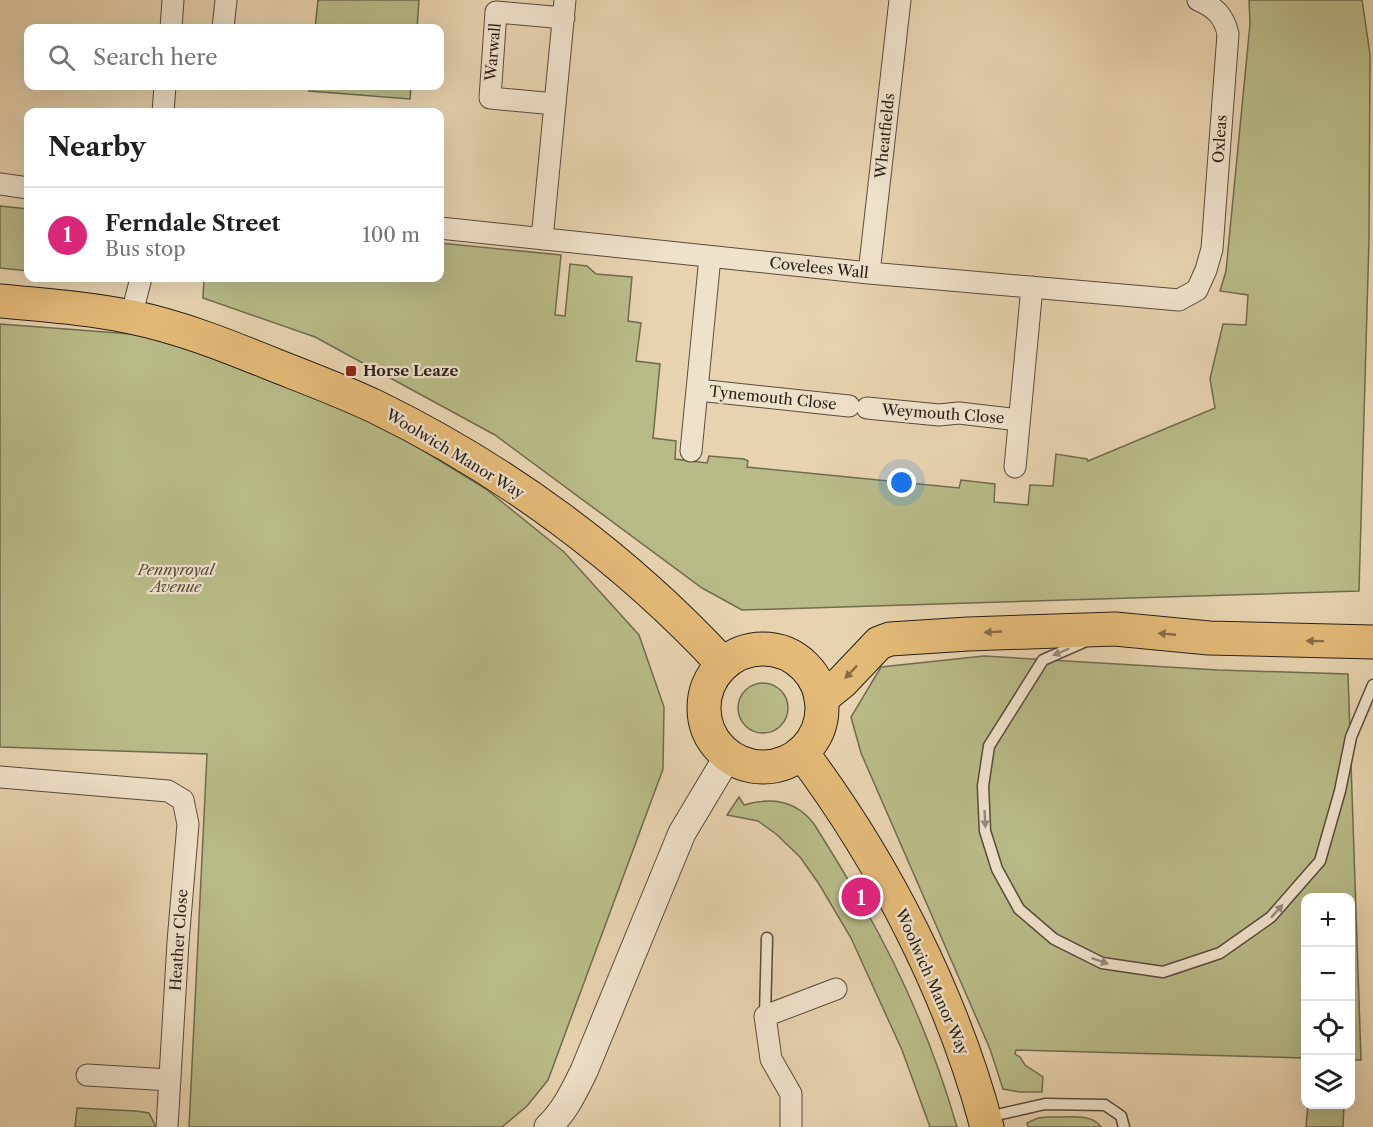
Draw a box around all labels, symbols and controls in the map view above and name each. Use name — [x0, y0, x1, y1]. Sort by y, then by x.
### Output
street label: Warwall — [480, 22, 505, 83]
search box — [24, 24, 444, 90]
icon: search — [45, 41, 78, 74]
text: Search here — [93, 44, 218, 71]
street label: Wheatfields — [870, 92, 898, 181]
street label: Oxleas — [1208, 114, 1231, 164]
text: Nearby — [48, 131, 146, 163]
text: Ferndale Street — [105, 210, 280, 237]
text: 1 — [63, 223, 72, 247]
text: 100 m — [362, 223, 420, 247]
text: Bus stop — [105, 237, 186, 261]
street label: Covelees Wall — [769, 253, 870, 282]
place label: Horse Leaze — [363, 361, 458, 380]
marker: Horse Leaze — [344, 364, 358, 378]
street label: Tynemouth Close — [708, 381, 838, 414]
street label: Weymouth Close — [880, 400, 1005, 427]
street label: Woolwich Manor Way — [382, 404, 528, 503]
your location — [887, 468, 916, 497]
park label: Pennyroyal Avenue — [137, 560, 216, 596]
one-way arrow — [984, 628, 1003, 637]
one-way arrow — [1157, 629, 1176, 639]
one-way arrow — [1305, 636, 1324, 645]
one-way arrow — [1052, 647, 1070, 657]
one-way arrow — [844, 665, 858, 680]
one-way arrow — [980, 809, 989, 828]
pin: 1 — [842, 874, 880, 920]
street label: Heather Close — [165, 888, 192, 992]
map controls — [1301, 893, 1355, 1109]
button: + — [1301, 893, 1355, 947]
one-way arrow — [1270, 903, 1284, 918]
street label: Woolwich Manor Way — [891, 905, 974, 1058]
button: − — [1301, 947, 1355, 1001]
one-way arrow — [1091, 957, 1109, 967]
button: locate — [1301, 1001, 1355, 1055]
button: layers — [1301, 1055, 1355, 1109]

